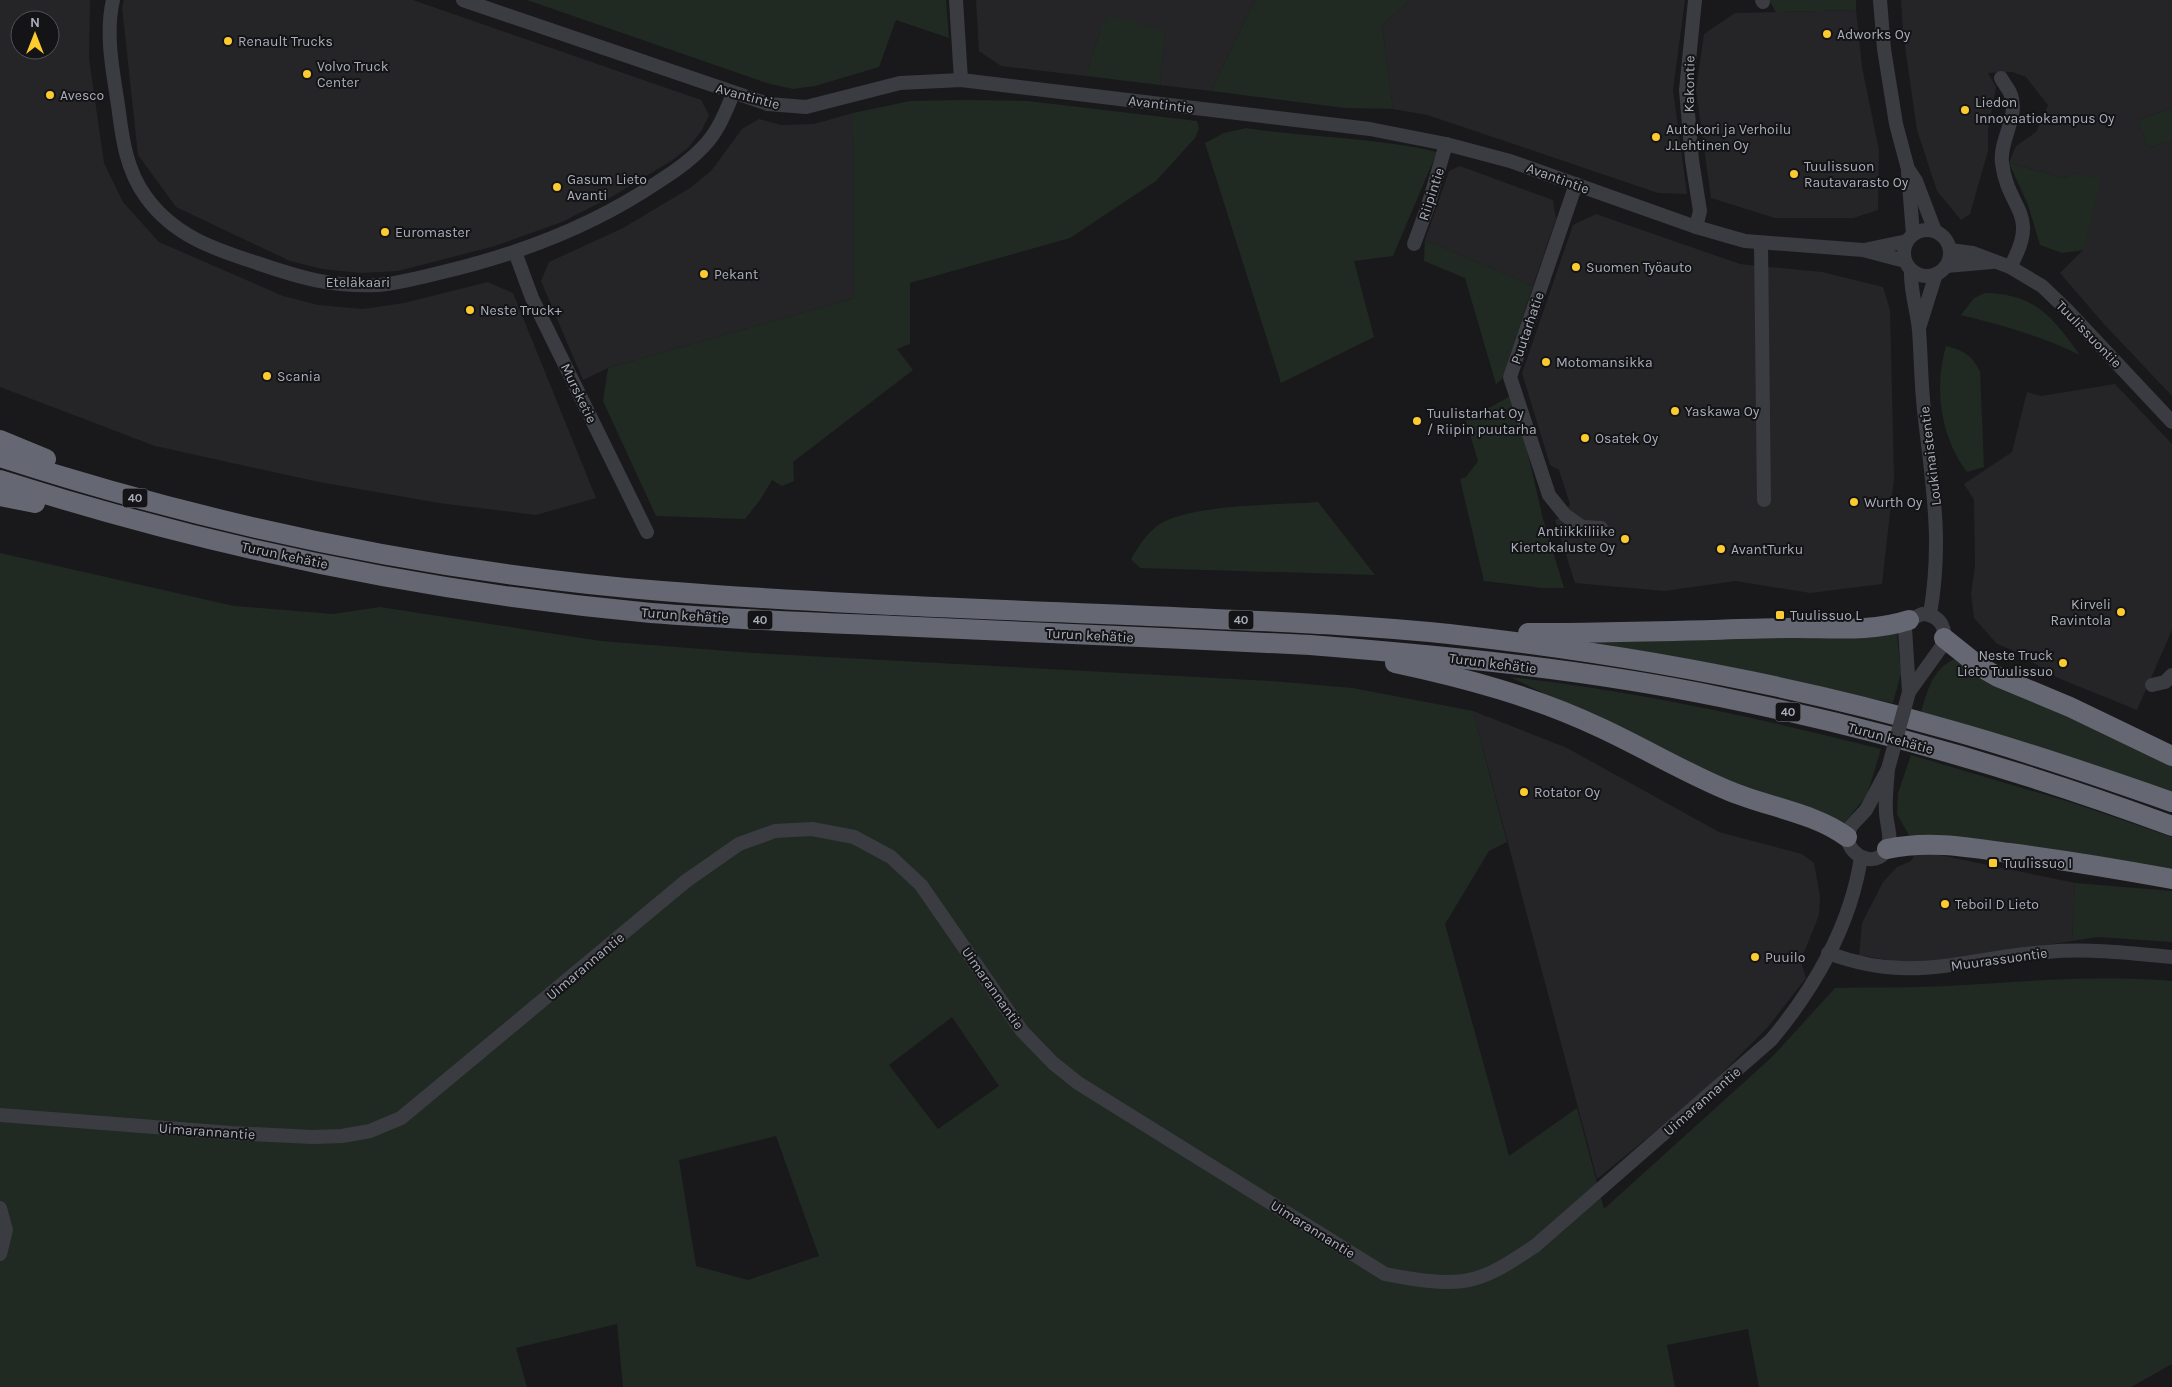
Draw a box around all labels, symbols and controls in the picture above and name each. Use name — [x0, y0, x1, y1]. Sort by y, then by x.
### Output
north arrow — [10, 10, 60, 60]
text: N — [30, 14, 40, 31]
place label: Adworks Oy — [1837, 26, 1911, 43]
marker: Adworks Oy — [1821, 28, 1833, 40]
place label: Renault Trucks — [238, 33, 333, 50]
marker: Renault Trucks — [222, 35, 234, 47]
street label: Kakontie — [1681, 55, 1698, 113]
place label: Volvo Truck Center — [317, 58, 389, 91]
marker: Volvo Truck Center — [301, 68, 313, 80]
street label: Avantintie — [714, 80, 782, 113]
place label: Avesco — [60, 87, 104, 104]
marker: Avesco — [44, 89, 56, 101]
street label: Avantintie — [1127, 92, 1194, 117]
place label: Liedon Innovaatiokampus Oy — [1975, 94, 2115, 127]
marker: Liedon Innovaatiokampus Oy — [1959, 104, 1971, 116]
place label: Autokori ja Verhoilu J.Lehtinen Oy — [1666, 121, 1791, 154]
marker: Autokori ja Verhoilu J.Lehtinen Oy — [1650, 131, 1662, 143]
place label: Tuulissuon Rautavarasto Oy — [1804, 158, 1909, 191]
street label: Avantintie — [1524, 159, 1591, 198]
street label: Riipintie — [1415, 166, 1448, 223]
marker: Tuulissuon Rautavarasto Oy — [1788, 168, 1800, 180]
place label: Gasum Lieto Avanti — [567, 171, 647, 204]
marker: Gasum Lieto Avanti — [551, 181, 563, 193]
place label: Euromaster — [395, 224, 471, 241]
marker: Euromaster — [379, 226, 391, 238]
place label: Suomen Työauto — [1586, 259, 1692, 276]
marker: Suomen Työauto — [1570, 261, 1582, 273]
place label: Pekant — [714, 266, 758, 283]
marker: Pekant — [698, 268, 710, 280]
street label: Eteläkaari — [326, 274, 390, 291]
street label: Puutarhatie — [1507, 290, 1548, 367]
street label: Tuulissuontie — [2052, 297, 2125, 372]
place label: Neste Truck+ — [480, 302, 563, 319]
marker: Neste Truck+ — [464, 304, 476, 316]
place label: Motomansikka — [1556, 354, 1653, 371]
marker: Motomansikka — [1540, 356, 1552, 368]
street label: Mursketie — [557, 361, 600, 426]
place label: Scania — [277, 368, 321, 385]
marker: Scania — [261, 370, 273, 382]
place label: Yaskawa Oy — [1685, 403, 1760, 420]
place label: Tuulistarhat Oy / Riipin puutarha — [1427, 405, 1537, 438]
marker: Yaskawa Oy — [1669, 405, 1681, 417]
street label: Loukinaistentie — [1916, 405, 1945, 507]
marker: Tuulistarhat Oy / Riipin puutarha — [1411, 415, 1423, 427]
place label: Osatek Oy — [1595, 430, 1659, 447]
marker: Osatek Oy — [1579, 432, 1591, 444]
road number: 40 — [122, 488, 148, 508]
place label: Wurth Oy — [1864, 494, 1923, 511]
marker: Wurth Oy — [1848, 496, 1860, 508]
place label: Antiikkiliike Kiertokaluste Oy — [1510, 523, 1615, 556]
marker: Antiikkiliike Kiertokaluste Oy — [1619, 533, 1631, 545]
street label: Turun kehätie — [240, 538, 330, 573]
place label: AvantTurku — [1731, 541, 1803, 558]
marker: AvantTurku — [1715, 543, 1727, 555]
place label: Kirveli Ravintola — [2051, 596, 2111, 629]
street label: Turun kehätie — [641, 604, 729, 627]
marker: Kirveli Ravintola — [2115, 606, 2127, 618]
place label: Tuulissuo L — [1790, 607, 1862, 624]
marker: Tuulissuo L — [1774, 609, 1786, 621]
road number: 40 — [748, 610, 772, 630]
road number: 40 — [1228, 610, 1254, 630]
street label: Turun kehätie — [1046, 625, 1134, 646]
place label: Neste Truck Lieto Tuulissuo — [1957, 647, 2053, 680]
street label: Turun kehätie — [1448, 650, 1537, 677]
marker: Neste Truck Lieto Tuulissuo — [2057, 657, 2069, 669]
road number: 40 — [1776, 702, 1800, 722]
street label: Turun kehätie — [1846, 719, 1935, 758]
place label: Rotator Oy — [1534, 784, 1601, 801]
marker: Rotator Oy — [1518, 786, 1530, 798]
place label: Tuulissuo I — [2003, 855, 2072, 872]
marker: Tuulissuo I — [1987, 857, 1999, 869]
place label: Teboil D Lieto — [1955, 896, 2039, 913]
marker: Teboil D Lieto — [1939, 898, 1951, 910]
street label: Uimarannantie — [543, 929, 628, 1004]
street label: Uimarannantie — [958, 944, 1027, 1033]
street label: Muurassuontie — [1950, 944, 2049, 975]
place label: Puuilo — [1765, 949, 1805, 966]
marker: Puuilo — [1749, 951, 1761, 963]
street label: Uimarannantie — [1660, 1063, 1744, 1139]
street label: Uimarannantie — [158, 1120, 256, 1143]
street label: Uimarannantie — [1267, 1197, 1358, 1262]

